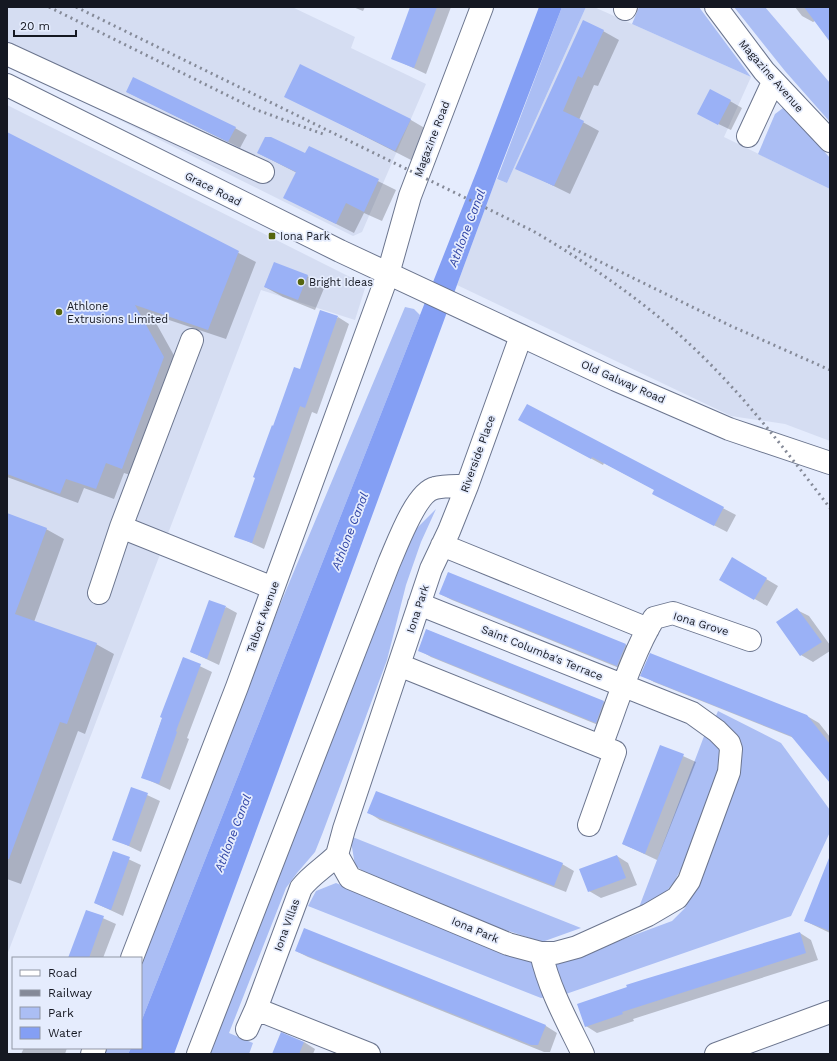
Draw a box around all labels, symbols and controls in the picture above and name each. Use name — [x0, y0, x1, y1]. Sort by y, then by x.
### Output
scale bar — [14, 12, 76, 38]
text: 20 m — [20, 19, 50, 33]
street label: Magazine Avenue — [736, 37, 806, 115]
street label: Magazine Road — [412, 99, 452, 179]
street label: Grace Road — [183, 169, 243, 209]
water label: Athlone Canal — [445, 187, 488, 270]
place label: Iona Park — [280, 230, 330, 243]
marker: Iona Park — [267, 231, 277, 241]
place label: Bright Ideas — [309, 276, 373, 289]
marker: Bright Ideas — [296, 277, 306, 287]
place label: Athlone Extrusions Limited — [67, 300, 168, 326]
marker: Athlone Extrusions Limited — [54, 307, 64, 317]
street label: Old Galway Road — [579, 358, 667, 406]
street label: Riverside Place — [458, 414, 498, 494]
water label: Athlone Canal — [328, 490, 371, 573]
street label: Talbot Avenue — [244, 579, 282, 655]
street label: Iona Park — [404, 583, 432, 635]
street label: Iona Grove — [672, 609, 730, 639]
street label: Saint Columba's Terrace — [479, 623, 605, 683]
water label: Athlone Canal — [211, 792, 254, 875]
street label: Iona Villas — [272, 897, 303, 953]
street label: Iona Park — [449, 914, 501, 946]
legend — [12, 957, 142, 1049]
text: Road — [48, 966, 77, 980]
text: Railway — [48, 986, 93, 1000]
text: Park — [48, 1006, 74, 1020]
text: Water — [48, 1026, 83, 1040]

